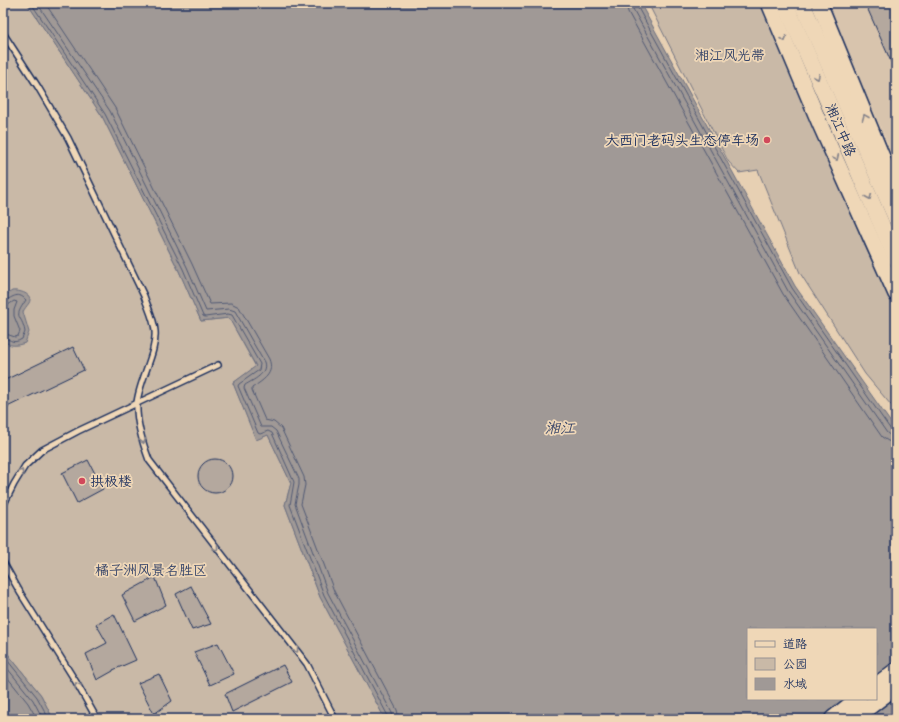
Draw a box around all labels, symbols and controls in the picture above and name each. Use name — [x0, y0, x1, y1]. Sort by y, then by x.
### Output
one-way arrow — [780, 35, 788, 42]
park label: 湘江风光带 — [695, 47, 765, 65]
one-way arrow — [813, 74, 821, 81]
street label: 湘江中路 — [821, 101, 859, 160]
one-way arrow — [861, 113, 869, 120]
place label: 大西门老码头生态停车场 — [605, 132, 759, 150]
marker: 大西门老码头生态停车场 — [762, 135, 772, 145]
one-way arrow — [831, 154, 839, 162]
one-way arrow — [865, 193, 873, 200]
water label: 湘江 — [545, 419, 576, 439]
one-way arrow — [138, 438, 146, 444]
one-way arrow — [17, 469, 24, 476]
place label: 拱极楼 — [90, 473, 132, 491]
marker: 拱极楼 — [77, 476, 87, 486]
one-way arrow — [211, 543, 218, 550]
park label: 橘子洲风景名胜区 — [95, 562, 207, 580]
legend — [747, 628, 877, 700]
text: 道路 — [783, 637, 807, 653]
one-way arrow — [291, 645, 298, 652]
text: 公园 — [783, 657, 807, 673]
text: 水域 — [783, 677, 807, 693]
one-way arrow — [75, 682, 82, 689]

